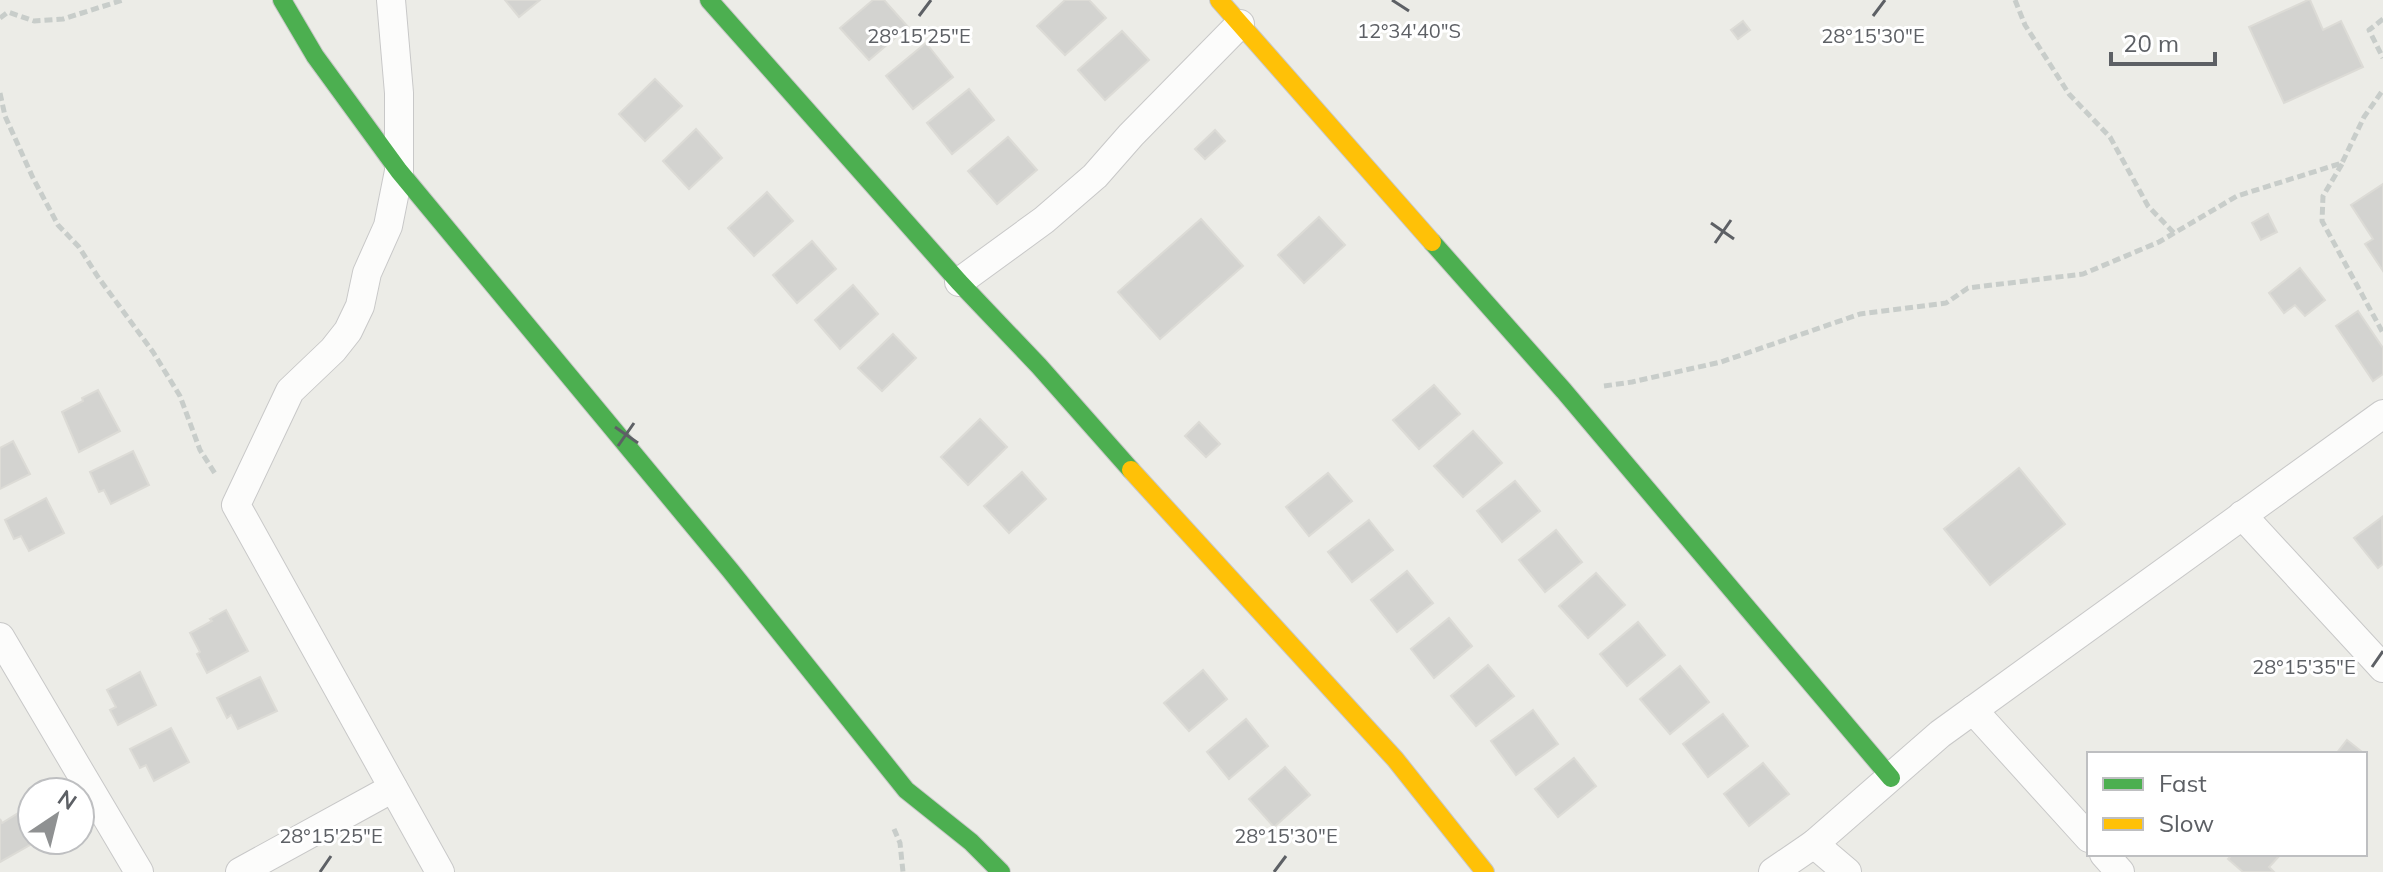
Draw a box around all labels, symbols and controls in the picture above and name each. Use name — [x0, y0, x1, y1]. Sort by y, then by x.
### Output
scale bar — [2111, 16, 2215, 66]
text: 12°34'40"S — [1357, 18, 1461, 43]
text: 28°15'25"E — [867, 23, 971, 48]
text: 28°15'30"E — [1821, 23, 1925, 48]
text: 20 m — [2123, 28, 2179, 58]
text: 28°15'35"E — [2252, 654, 2356, 679]
legend — [2087, 752, 2367, 856]
text: Fast — [2159, 768, 2207, 798]
north arrow — [16, 776, 96, 856]
text: N — [53, 783, 82, 816]
text: Slow — [2159, 808, 2214, 838]
text: 28°15'25"E — [279, 823, 383, 848]
text: 28°15'30"E — [1234, 823, 1338, 848]

